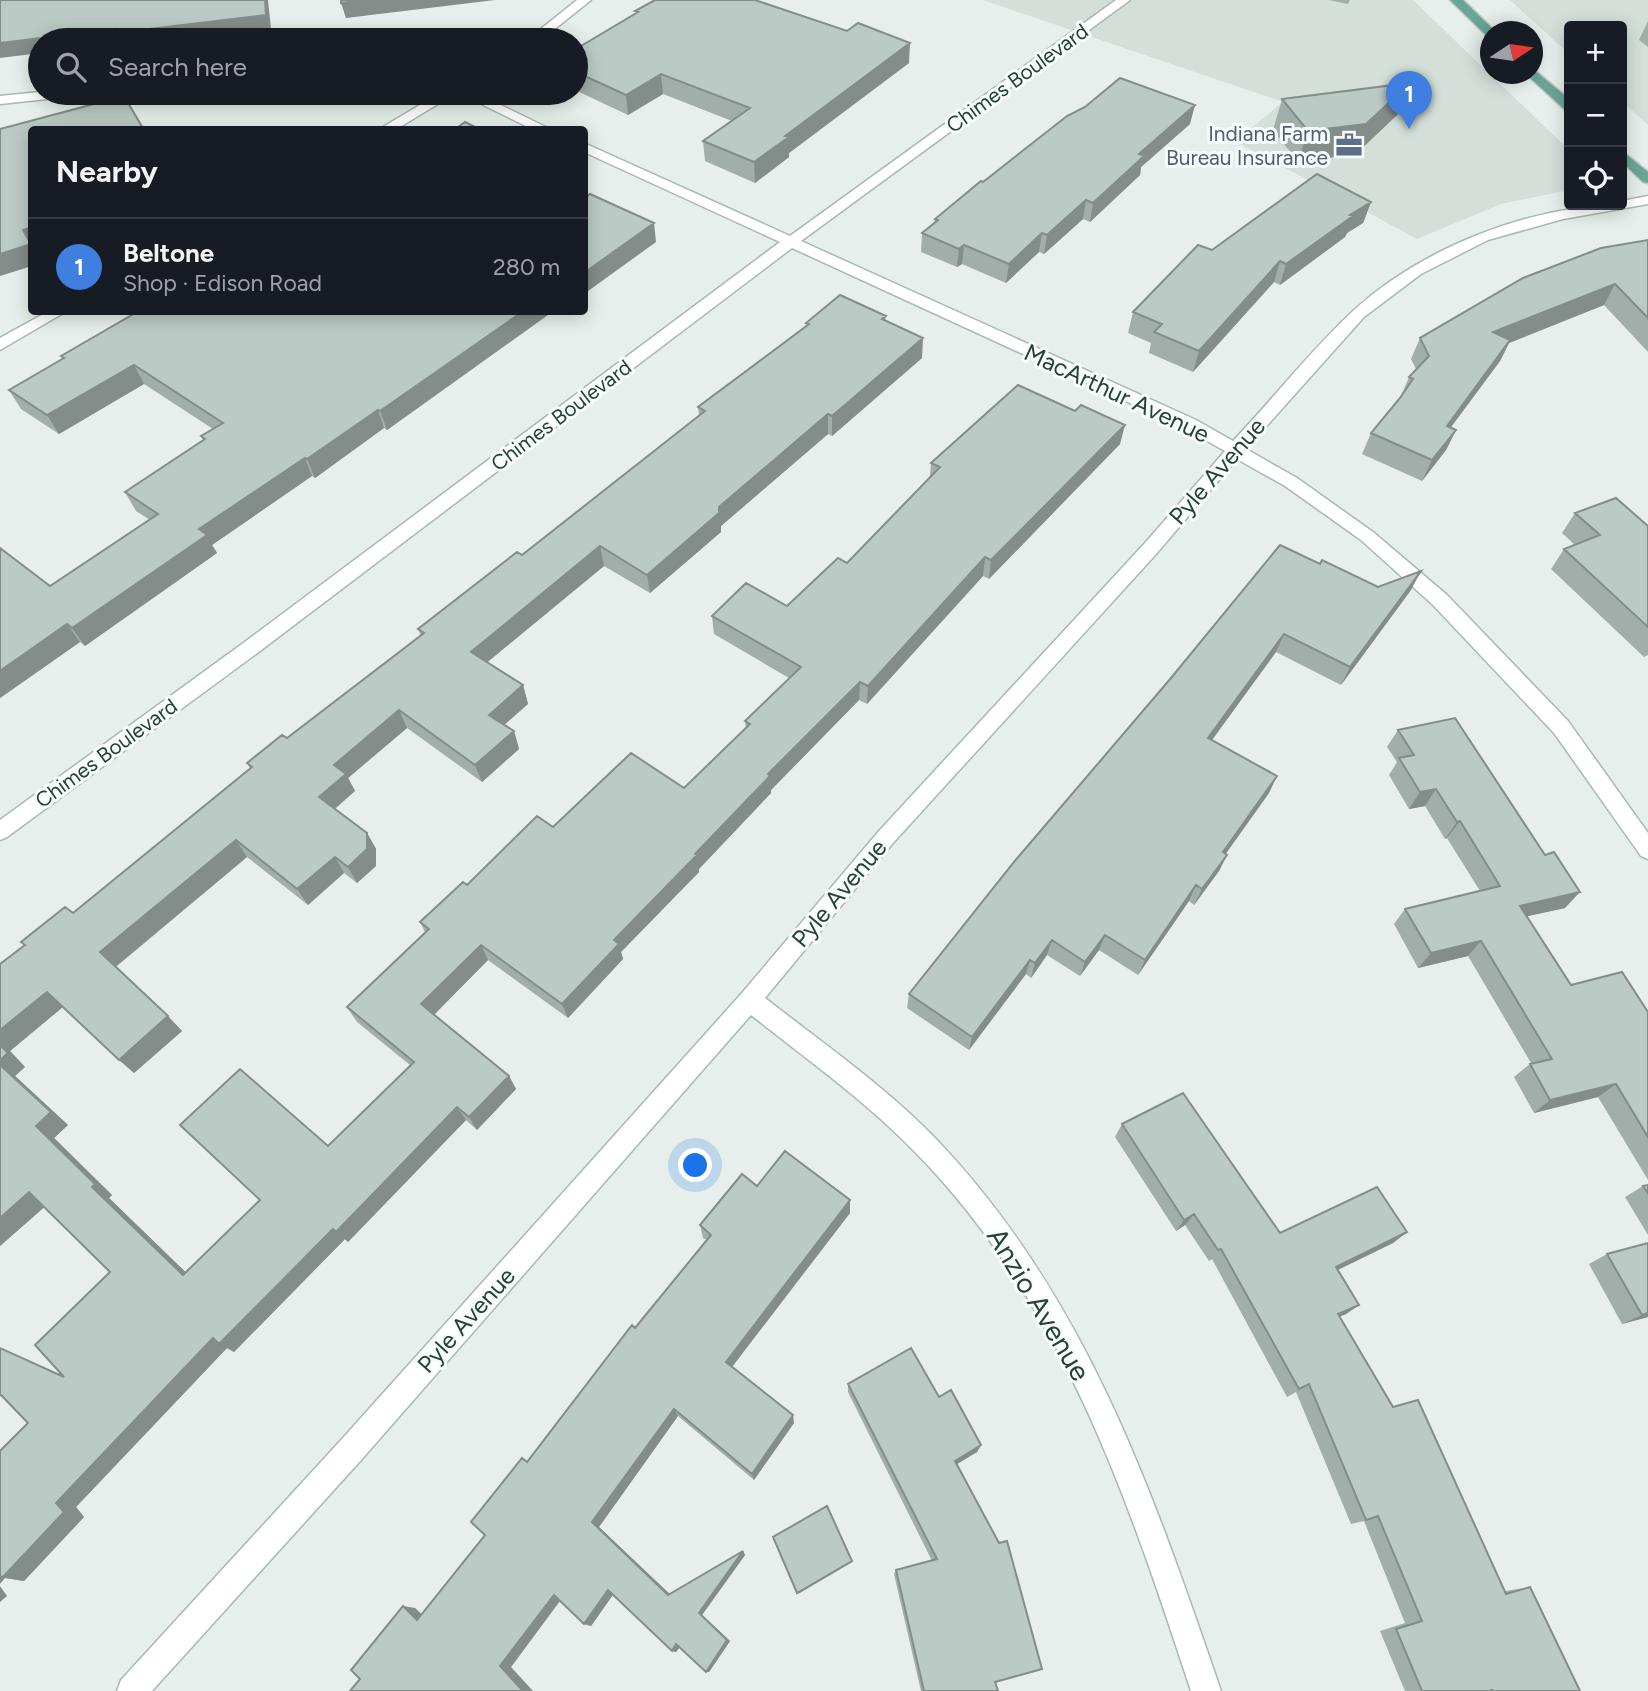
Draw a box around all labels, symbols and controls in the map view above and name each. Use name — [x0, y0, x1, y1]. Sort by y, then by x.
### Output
street label: Chimes Boulevard — [941, 18, 1093, 138]
north arrow — [1480, 21, 1543, 84]
map controls — [1564, 21, 1627, 210]
button: + — [1564, 21, 1627, 84]
search box — [28, 28, 588, 105]
icon: search — [52, 48, 90, 86]
text: Search here — [108, 51, 247, 83]
pin: 1 — [1386, 71, 1432, 129]
button: − — [1564, 84, 1627, 147]
place label: Indiana Farm Bureau Insurance — [1166, 121, 1328, 170]
office icon: Indiana Farm Bureau Insurance — [1334, 130, 1364, 160]
button: locate — [1564, 147, 1627, 210]
text: Nearby — [56, 153, 158, 190]
text: Beltone — [123, 237, 214, 269]
text: 1 — [74, 253, 84, 281]
text: 280 m — [493, 253, 560, 281]
text: Shop · Edison Road — [123, 269, 322, 297]
street label: MacArthur Avenue — [1020, 337, 1214, 449]
street label: Chimes Boulevard — [486, 354, 636, 476]
street label: Pyle Avenue — [1163, 412, 1271, 530]
street label: Chimes Boulevard — [30, 693, 182, 813]
street label: Pyle Avenue — [785, 833, 893, 953]
your location — [678, 1148, 712, 1182]
street label: Anzio Avenue — [980, 1221, 1098, 1387]
street label: Pyle Avenue — [411, 1261, 521, 1379]

